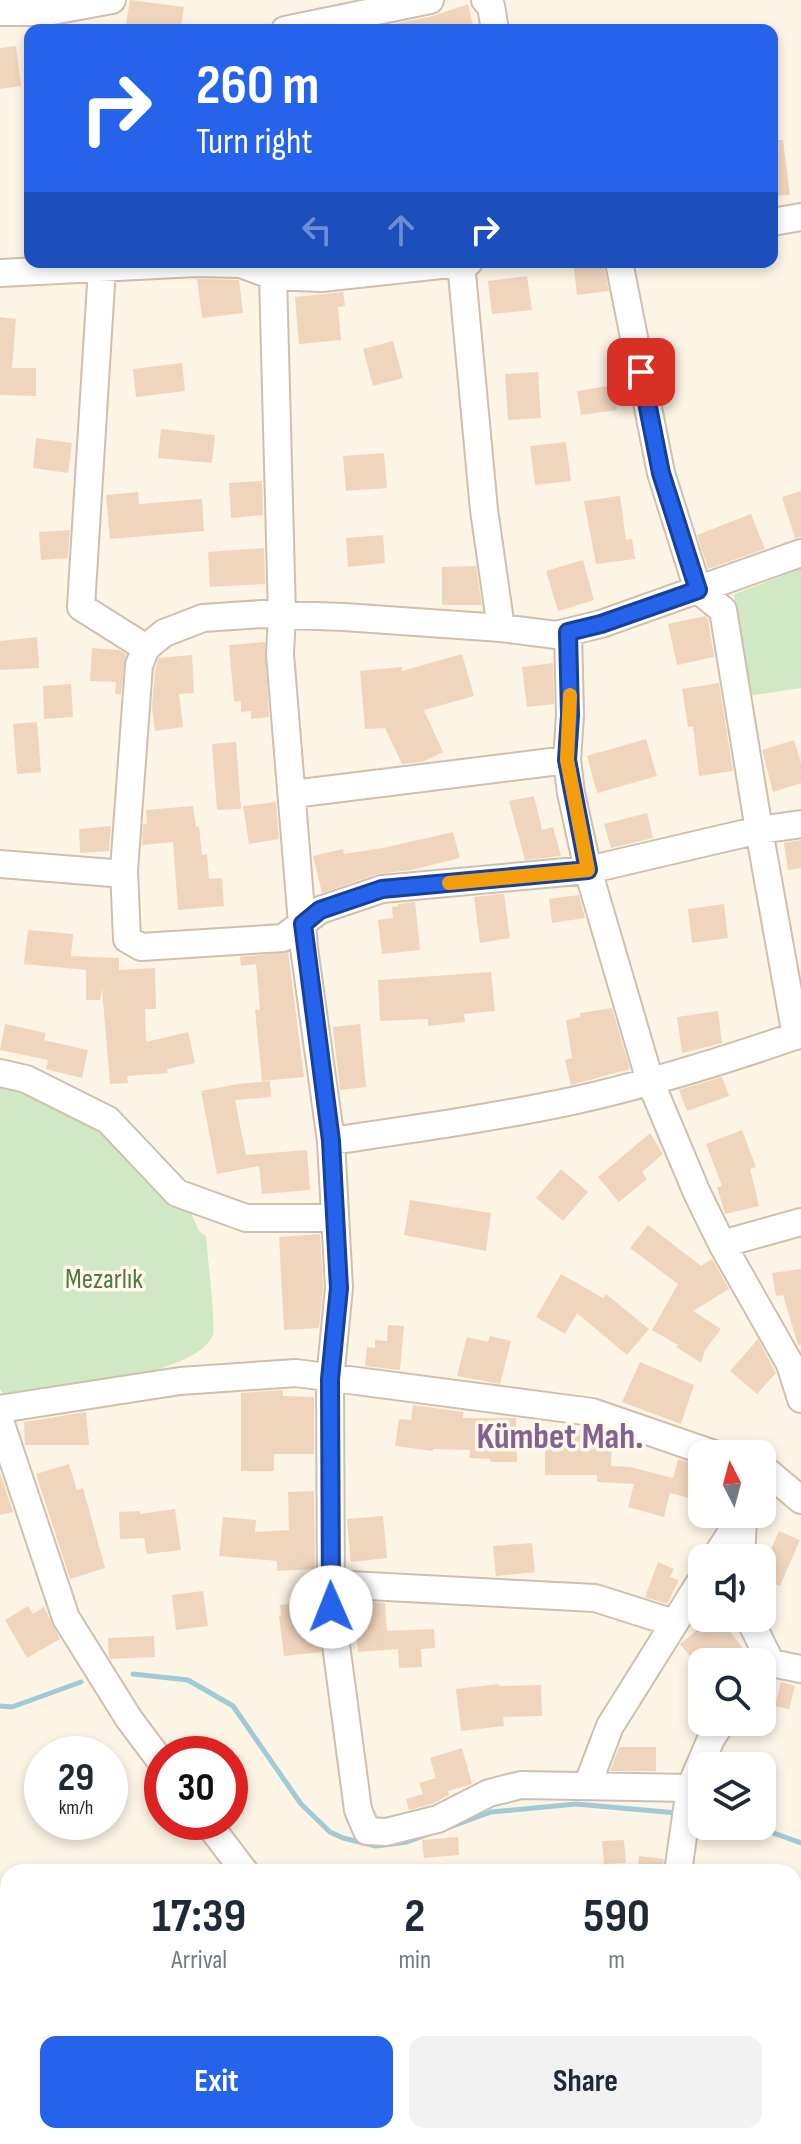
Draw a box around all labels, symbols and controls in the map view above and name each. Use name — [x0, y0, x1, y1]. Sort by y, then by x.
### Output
text: 260 m — [196, 53, 319, 120]
icon: right — [64, 56, 168, 160]
text: Turn right — [196, 121, 313, 164]
icon: left — [295, 208, 339, 252]
icon: ahead — [379, 208, 423, 252]
icon: right — [463, 208, 507, 252]
pin — [607, 338, 675, 406]
icon: arrive — [619, 350, 663, 394]
park label: Mezarlık — [65, 1263, 143, 1296]
district label: Kümbet Mah. — [477, 1416, 644, 1459]
north arrow — [688, 1440, 776, 1528]
map controls — [688, 1440, 776, 1840]
button: sound — [688, 1544, 776, 1632]
position arrow — [289, 1565, 373, 1649]
button: search — [688, 1648, 776, 1736]
speed limit sign: 30 — [144, 1736, 248, 1840]
button: layers — [688, 1752, 776, 1840]
text: 29 — [58, 1754, 94, 1802]
text: km/h — [59, 1796, 93, 1820]
text: 17:39 — [152, 1888, 246, 1945]
text: 2 — [404, 1888, 425, 1945]
text: 590 — [583, 1888, 650, 1945]
text: Arrival — [171, 1945, 227, 1976]
text: min — [398, 1945, 431, 1976]
text: m — [608, 1945, 625, 1976]
button: Exit — [40, 2036, 393, 2128]
button: Share — [409, 2036, 762, 2128]

